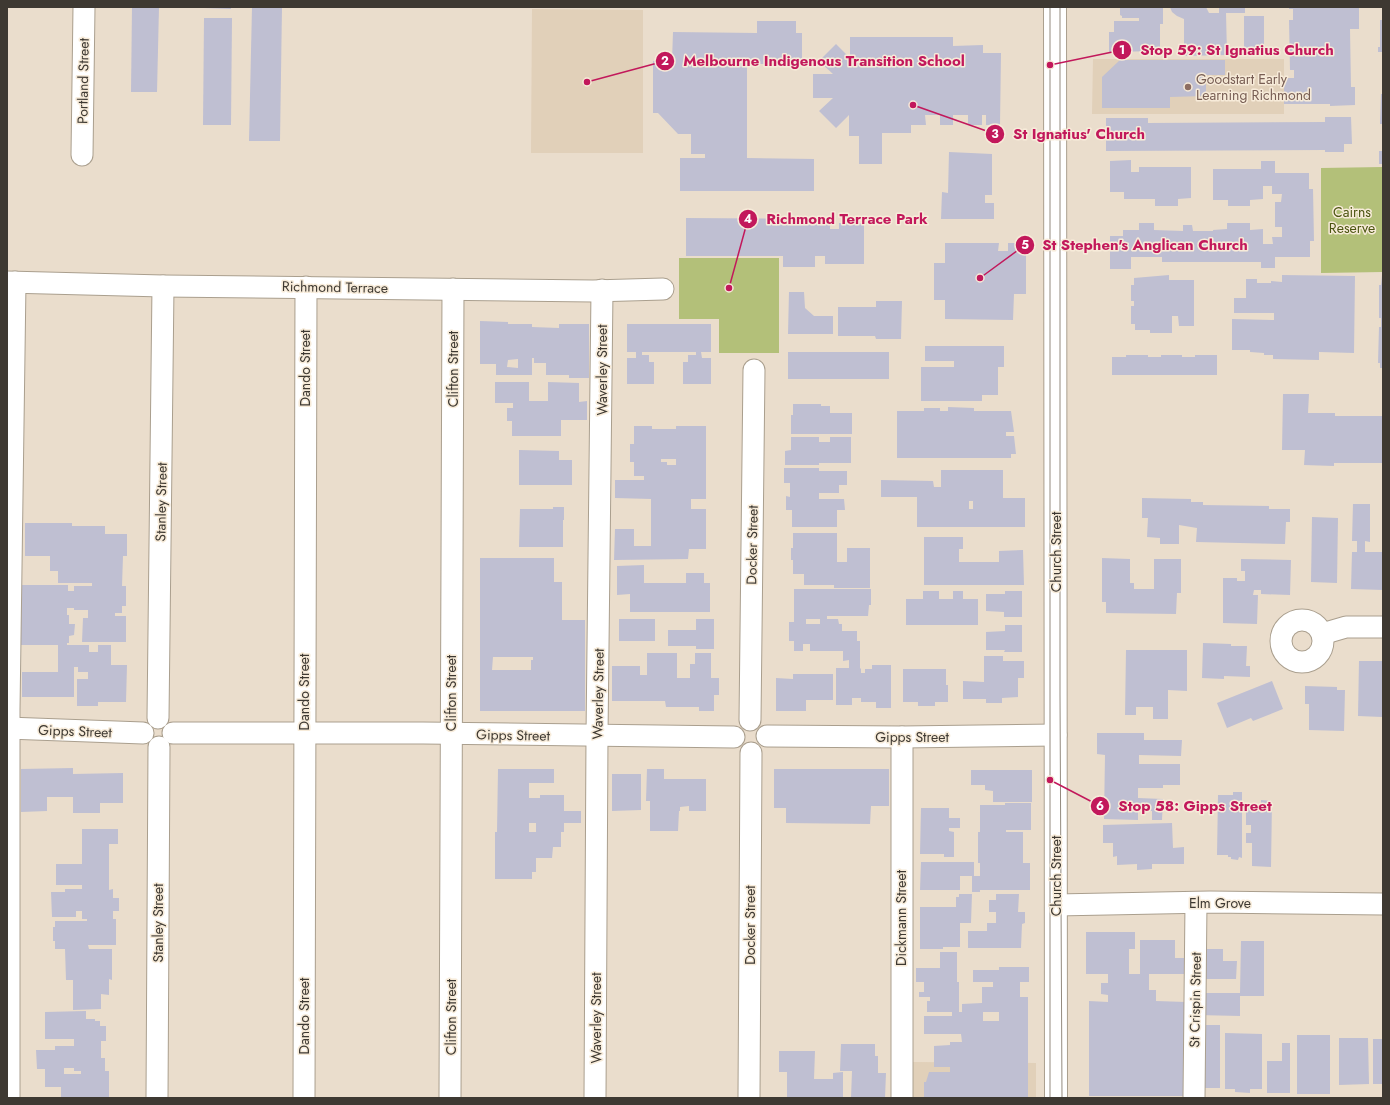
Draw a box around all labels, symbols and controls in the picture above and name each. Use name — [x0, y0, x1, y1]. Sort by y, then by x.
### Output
callout: Stop 59: St Ignatius Church — [1112, 36, 1342, 63]
street label: Portland Street — [72, 37, 94, 124]
text: Stop 59: St Ignatius Church — [1140, 39, 1334, 61]
text: 1 — [1119, 41, 1125, 59]
callout: Melbourne Indigenous Transition School — [655, 48, 973, 75]
text: Melbourne Indigenous Transition School — [683, 50, 965, 72]
text: 2 — [661, 52, 669, 70]
place label: Goodstart Early Learning Richmond — [1196, 69, 1311, 105]
marker: Goodstart Early Learning Richmond — [1183, 82, 1193, 92]
callout: St Ignatius' Church — [985, 121, 1153, 148]
text: St Ignatius' Church — [1013, 123, 1145, 145]
text: 3 — [991, 125, 999, 143]
park label: Cairns Reserve — [1329, 202, 1375, 238]
callout: Richmond Terrace Park — [738, 206, 935, 233]
text: Richmond Terrace Park — [766, 208, 928, 230]
text: 4 — [744, 210, 752, 228]
callout: St Stephen's Anglican Church — [1015, 231, 1256, 258]
text: St Stephen's Anglican Church — [1042, 234, 1248, 256]
text: 5 — [1021, 236, 1029, 254]
street label: Richmond Terrace — [282, 276, 388, 298]
street label: Waverley Street — [592, 324, 612, 416]
street label: Dando Street — [295, 329, 315, 406]
street label: Clifton Street — [443, 330, 463, 407]
street label: Stanley Street — [150, 462, 172, 542]
street label: Docker Street — [741, 504, 763, 585]
street label: Church Street — [1046, 511, 1066, 592]
street label: Waverley Street — [587, 648, 609, 740]
street label: Dando Street — [294, 653, 314, 730]
street label: Clifton Street — [441, 654, 461, 731]
street label: Gipps Street — [38, 720, 113, 742]
street label: Gipps Street — [476, 724, 551, 746]
street label: Gipps Street — [875, 727, 949, 747]
callout: Stop 58: Gipps Street — [1090, 792, 1280, 819]
text: Stop 58: Gipps Street — [1118, 795, 1272, 817]
text: 6 — [1096, 797, 1104, 815]
street label: Church Street — [1046, 835, 1066, 916]
street label: Dickmann Street — [891, 869, 911, 966]
street label: Stanley Street — [148, 883, 168, 963]
street label: Docker Street — [740, 885, 760, 965]
street label: Elm Grove — [1189, 893, 1251, 913]
street label: St Crispin Street — [1184, 951, 1206, 1048]
street label: Waverley Street — [586, 972, 606, 1064]
street label: Dando Street — [294, 977, 314, 1054]
street label: Clifton Street — [441, 978, 461, 1055]

